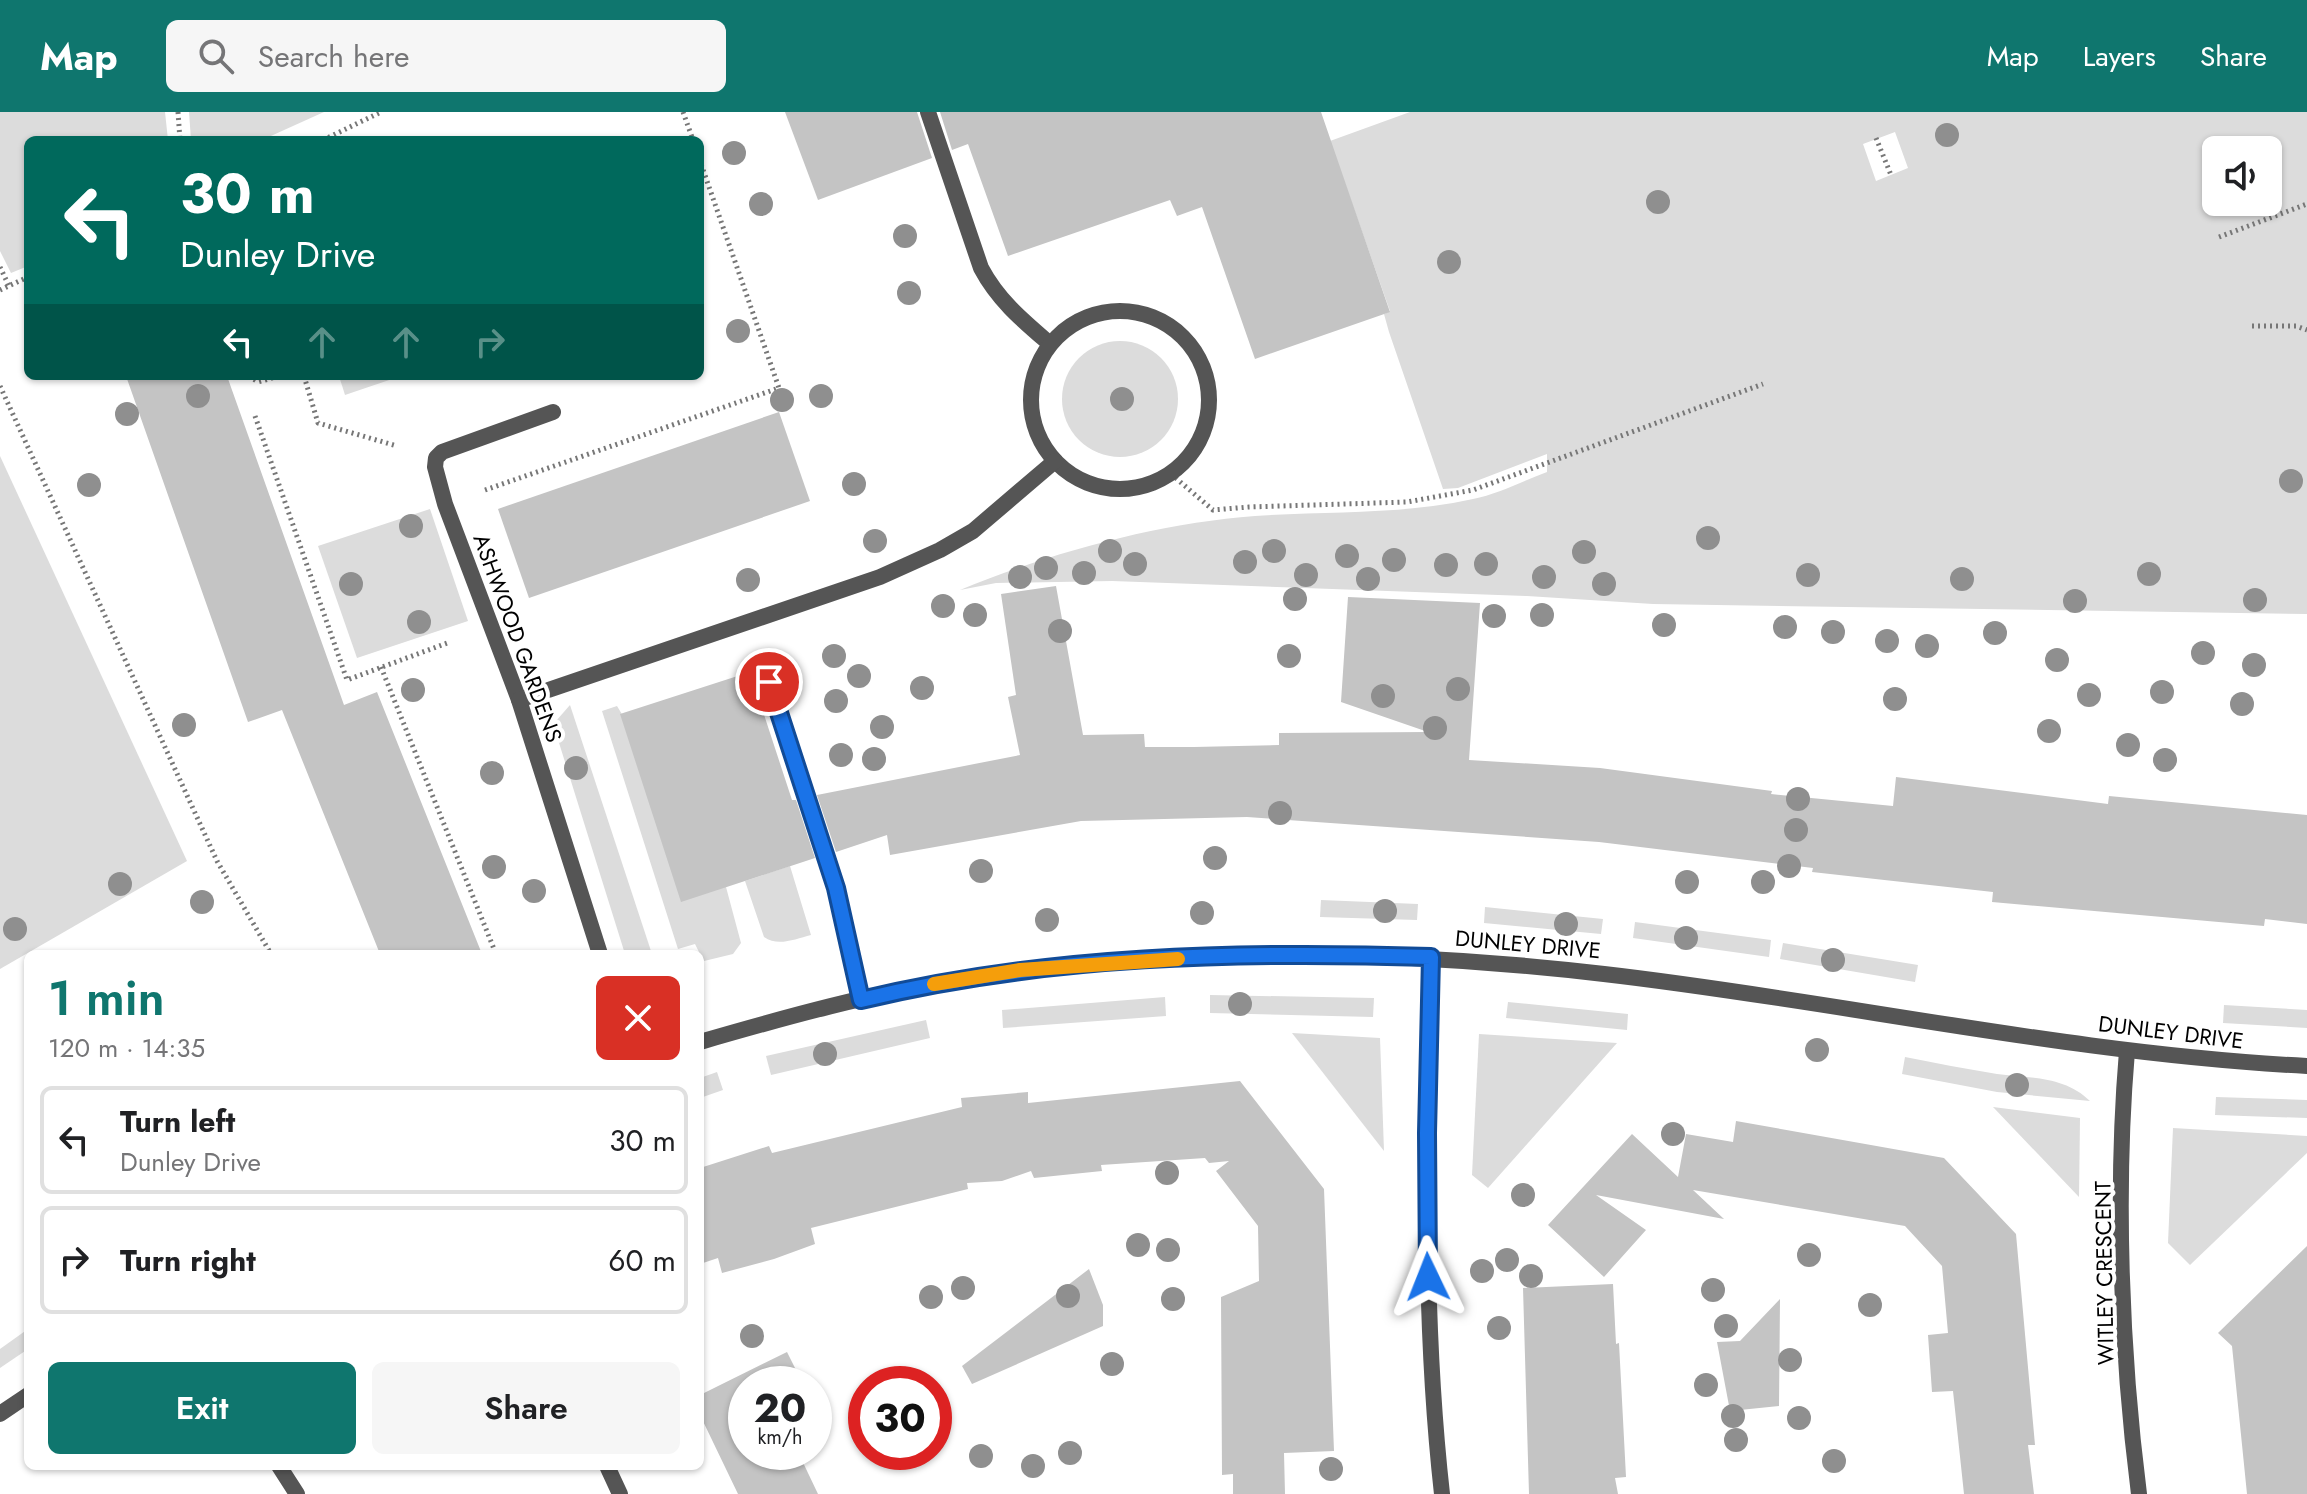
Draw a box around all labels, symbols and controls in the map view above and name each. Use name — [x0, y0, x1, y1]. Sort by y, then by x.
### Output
search box — [166, 20, 726, 92]
text: Map — [40, 29, 118, 84]
icon: search — [194, 34, 238, 78]
text: Search here — [258, 35, 410, 78]
text: Map — [1987, 36, 2039, 77]
text: Layers — [2083, 36, 2156, 77]
text: Share — [2200, 36, 2267, 77]
map controls — [2202, 136, 2282, 216]
button: sound — [2202, 136, 2282, 216]
text: 30 m — [180, 153, 315, 234]
icon: left — [48, 168, 152, 272]
text: Dunley Drive — [180, 228, 375, 280]
icon: left — [216, 320, 260, 364]
icon: ahead — [300, 320, 344, 364]
icon: ahead — [384, 320, 428, 364]
icon: right — [468, 320, 512, 364]
street label: ASHWOOD GARDENS — [465, 529, 571, 747]
pin — [735, 648, 803, 716]
icon: arrive — [747, 660, 791, 704]
street label: DUNLEY DRIVE — [1454, 922, 1602, 966]
text: 1 min — [48, 964, 165, 1033]
button: close — [596, 976, 680, 1060]
street label: DUNLEY DRIVE — [2097, 1007, 2245, 1057]
text: 120 m · 14:35 — [48, 1029, 205, 1067]
text: Turn left — [120, 1100, 235, 1143]
icon: left — [52, 1118, 96, 1162]
text: 30 m — [609, 1119, 676, 1162]
text: Dunley Drive — [120, 1143, 261, 1181]
street label: WITLEY CRESCENT — [2086, 1180, 2122, 1365]
position arrow — [1386, 1235, 1470, 1319]
icon: right — [52, 1238, 96, 1282]
text: Turn right — [120, 1239, 256, 1282]
text: 60 m — [608, 1239, 676, 1282]
button: Exit — [48, 1362, 356, 1454]
button: Share — [372, 1362, 680, 1454]
speed limit sign: 30 — [848, 1366, 952, 1470]
text: 20 — [754, 1379, 806, 1437]
text: km/h — [757, 1423, 803, 1452]

